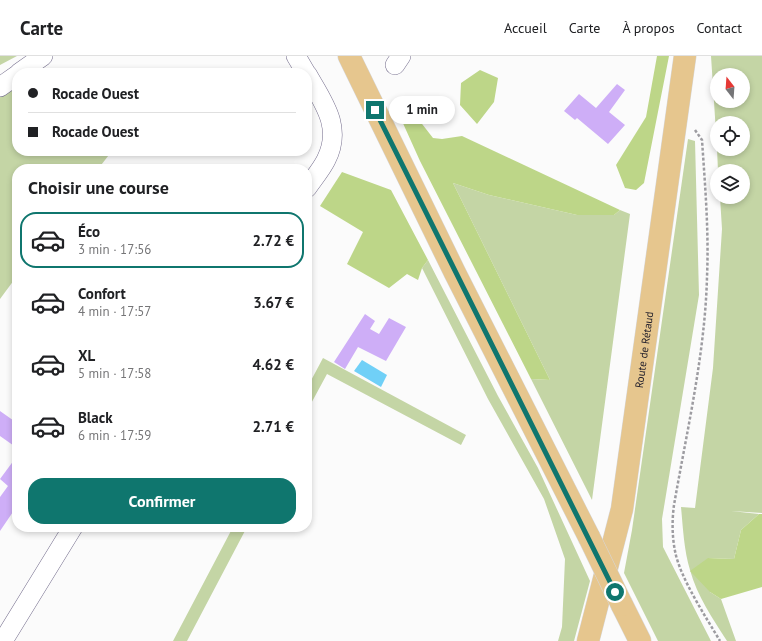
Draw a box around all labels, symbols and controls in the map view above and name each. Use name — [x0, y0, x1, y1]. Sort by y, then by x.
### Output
text: Carte — [20, 16, 63, 40]
text: Accueil — [504, 19, 547, 37]
text: Carte — [569, 19, 600, 37]
text: À propos — [622, 19, 675, 37]
text: Contact — [697, 19, 742, 37]
north arrow — [710, 68, 750, 108]
map controls — [710, 68, 750, 204]
text: Rocade Ouest — [52, 84, 139, 103]
callout: 1 min — [389, 96, 455, 124]
route end — [366, 101, 384, 119]
text: 1 min — [406, 101, 438, 118]
button: locate — [710, 116, 750, 156]
text: Rocade Ouest — [52, 122, 139, 141]
button: layers — [710, 164, 750, 204]
text: Choisir une course — [28, 176, 169, 199]
icon: car — [30, 222, 66, 258]
text: Éco — [78, 222, 100, 241]
text: 2.72 € — [252, 231, 294, 250]
text: 3 min · 17:56 — [78, 241, 151, 258]
icon: car — [30, 284, 66, 320]
text: Confort — [78, 284, 126, 303]
text: 3.67 € — [253, 293, 294, 312]
text: 4 min · 17:57 — [78, 303, 151, 320]
street label: Route de Rétaud — [632, 311, 656, 389]
icon: car — [30, 346, 66, 382]
text: XL — [78, 346, 95, 365]
text: 4.62 € — [252, 355, 294, 374]
text: 5 min · 17:58 — [78, 365, 151, 382]
icon: car — [30, 408, 66, 444]
text: Black — [78, 408, 113, 427]
text: 2.71 € — [252, 417, 294, 436]
text: 6 min · 17:59 — [78, 427, 151, 444]
button: Confirmer — [28, 478, 296, 524]
route start — [606, 583, 624, 601]

